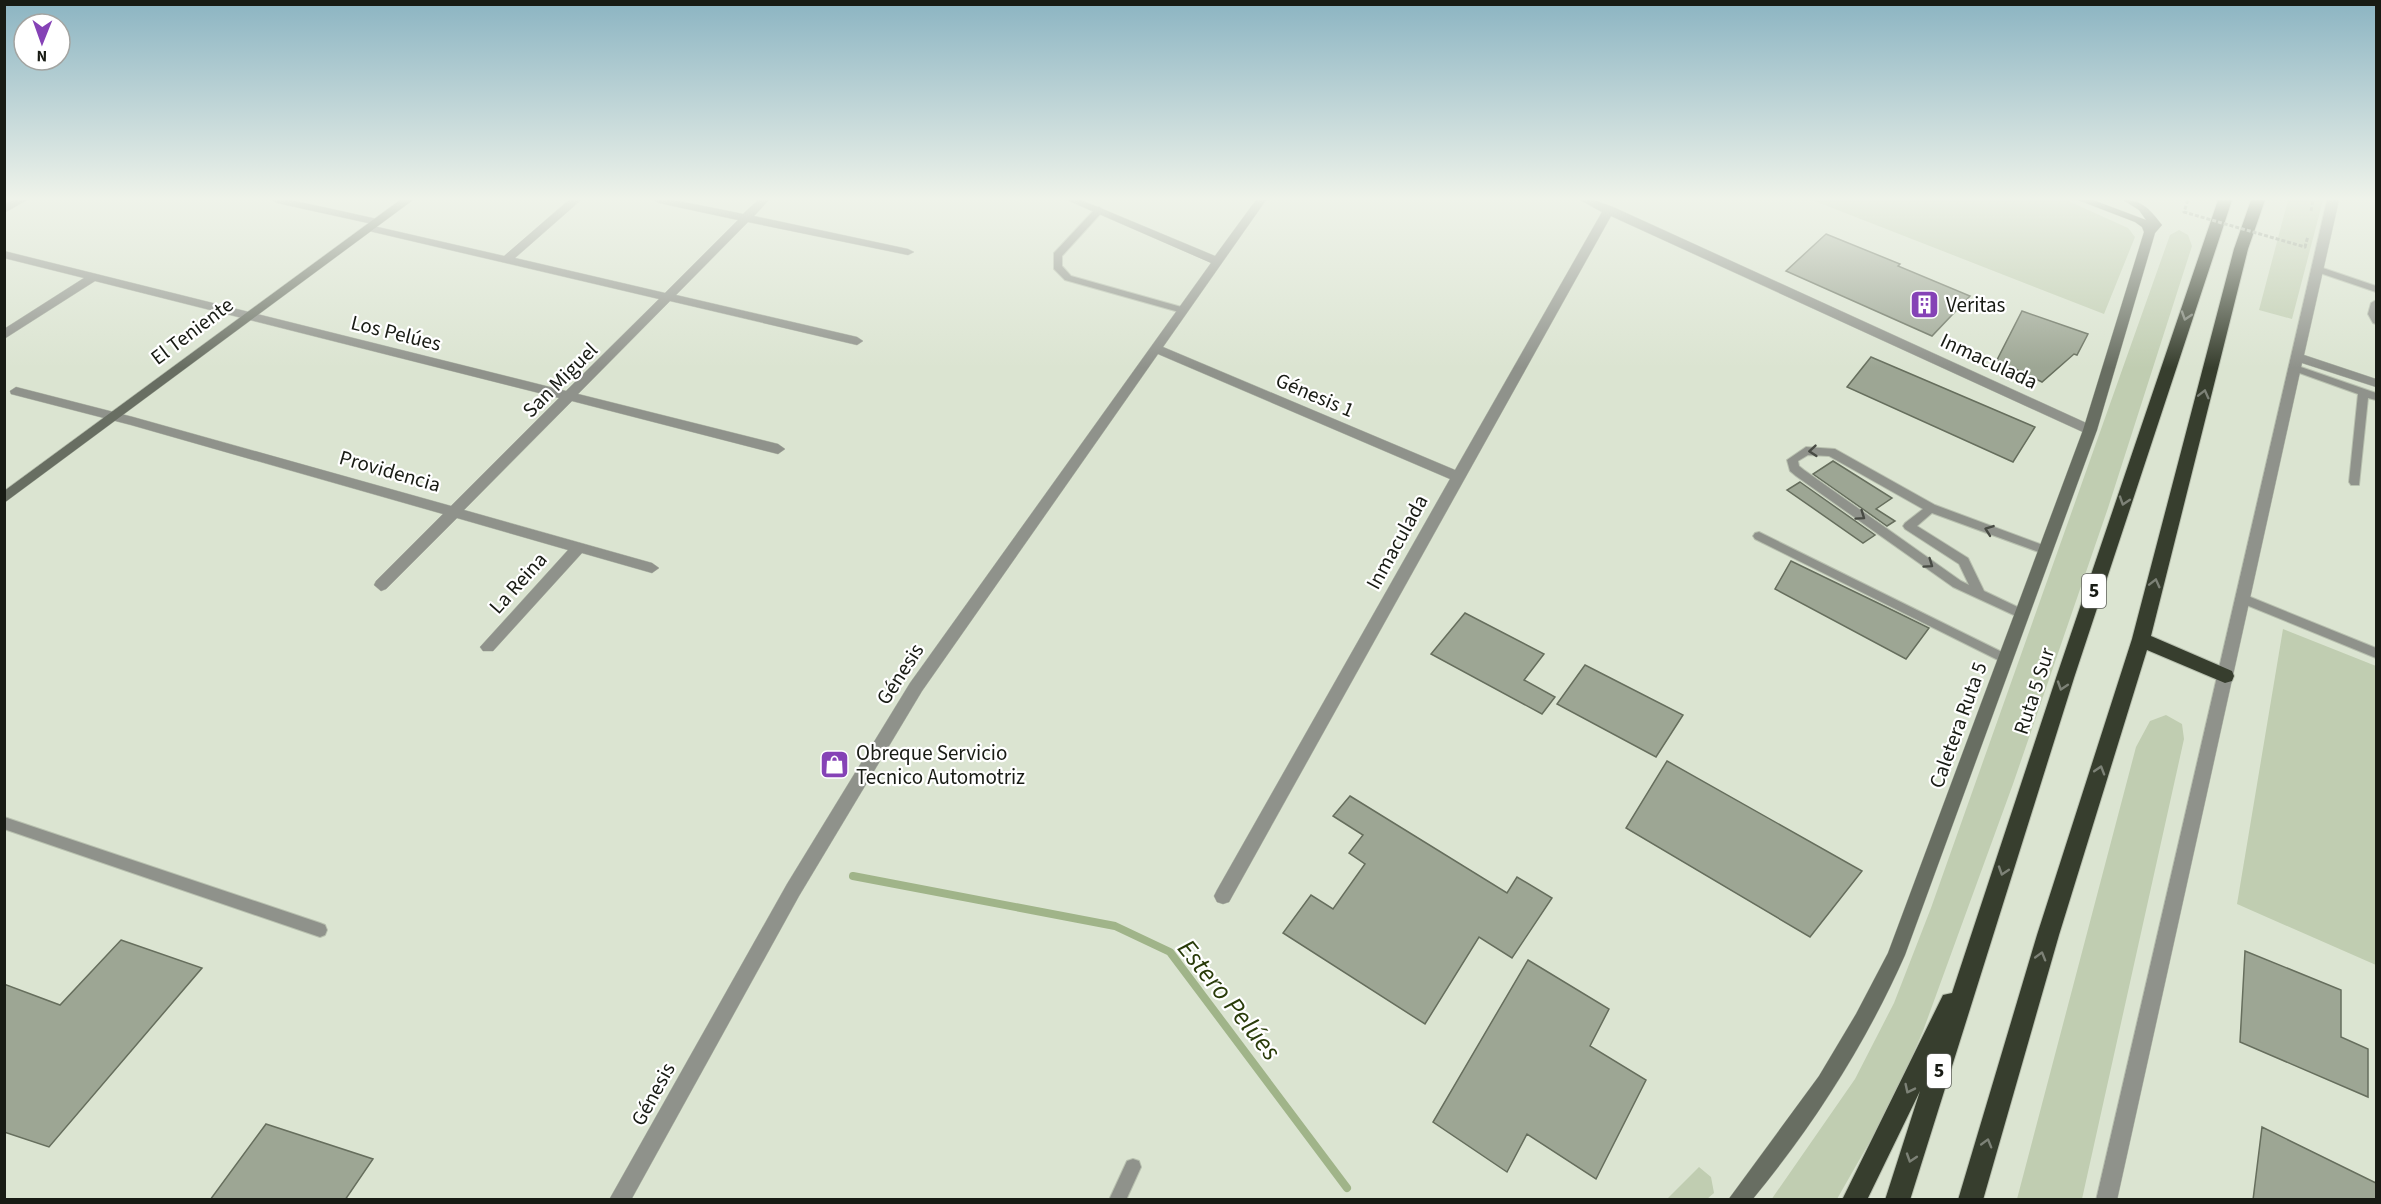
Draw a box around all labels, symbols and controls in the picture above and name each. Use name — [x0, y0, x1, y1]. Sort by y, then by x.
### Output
north arrow — [12, 12, 72, 72]
text: N — [36, 45, 47, 67]
building icon: Veritas — [1909, 289, 1941, 321]
street label: El Teniente — [144, 290, 240, 372]
place label: Veritas — [1946, 290, 2006, 320]
street label: Los Pelúes — [348, 307, 444, 359]
one-way arrow — [2181, 310, 2193, 321]
street label: Inmaculada — [1935, 325, 2043, 397]
street label: San Miguel — [516, 336, 604, 424]
street label: Génesis 1 — [1271, 365, 1359, 425]
one-way arrow — [2197, 389, 2209, 400]
street label: Providencia — [336, 442, 444, 500]
one-way arrow — [1808, 444, 1818, 457]
street label: Inmaculada — [1359, 489, 1435, 595]
one-way arrow — [2119, 495, 2131, 506]
one-way arrow — [1854, 509, 1865, 520]
one-way arrow — [1984, 524, 1995, 537]
street label: La Reina — [482, 545, 554, 621]
one-way arrow — [1922, 557, 1933, 568]
road number: 5 — [2082, 574, 2106, 608]
one-way arrow — [2148, 578, 2161, 588]
street label: Génesis — [869, 637, 931, 711]
street label: Ruta 5 Sur — [2006, 643, 2062, 738]
street label: Caletera Ruta 5 — [1921, 658, 1995, 792]
one-way arrow — [2057, 680, 2070, 691]
place label: Obreque Servicio Tecnico Automotriz — [856, 738, 1025, 792]
shop icon: Obreque Servicio Tecnico Automotriz — [819, 749, 851, 781]
one-way arrow — [2092, 765, 2105, 776]
one-way arrow — [1998, 865, 2010, 876]
water label: Estero Pelúes — [1168, 931, 1290, 1069]
one-way arrow — [2034, 951, 2047, 961]
road number: 5 — [1927, 1054, 1951, 1088]
street label: Génesis — [623, 1057, 683, 1131]
one-way arrow — [1905, 1083, 1917, 1094]
one-way arrow — [1980, 1138, 1992, 1149]
one-way arrow — [1906, 1152, 1918, 1163]

